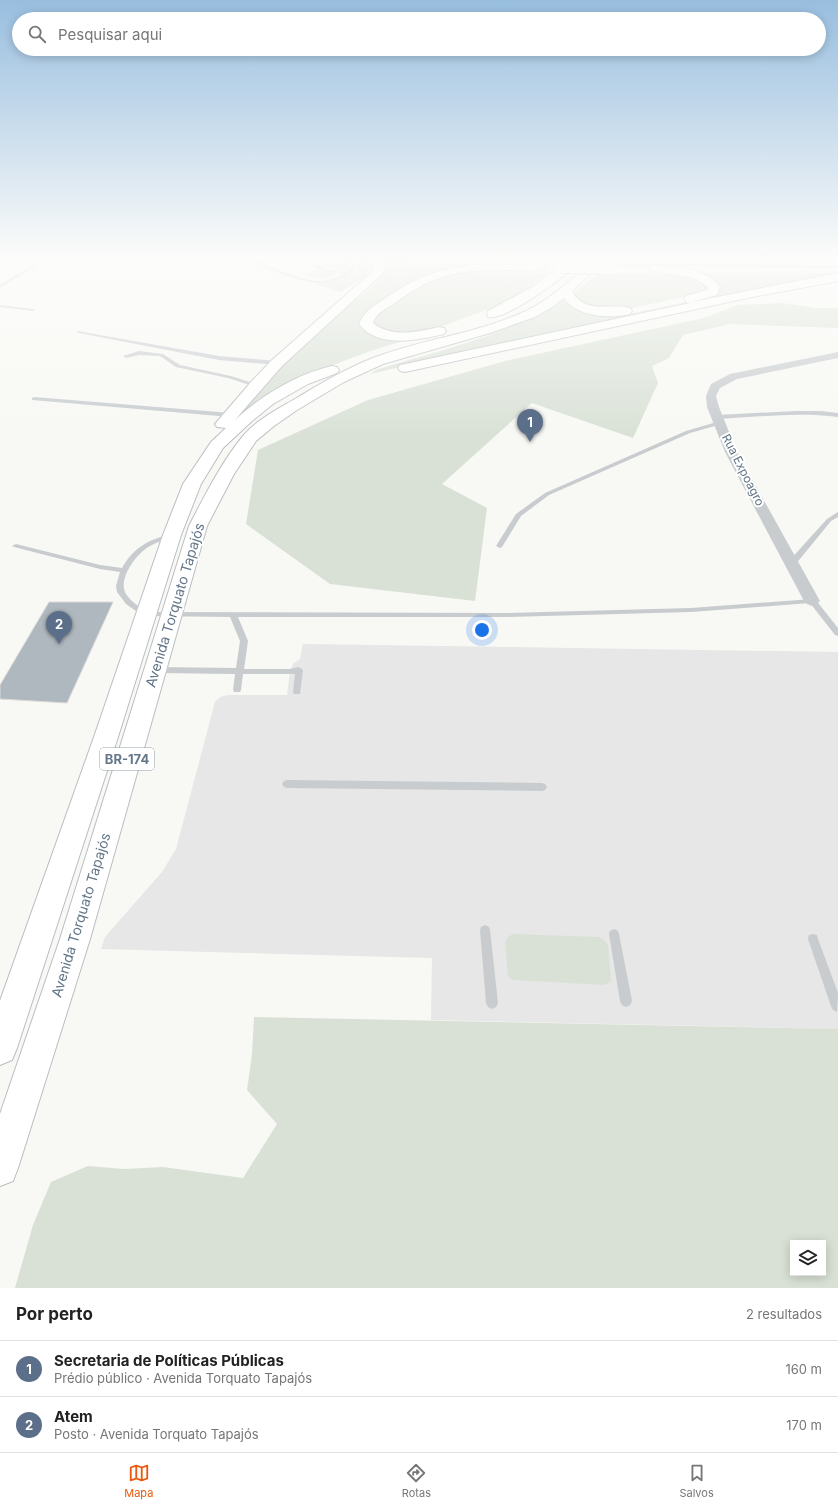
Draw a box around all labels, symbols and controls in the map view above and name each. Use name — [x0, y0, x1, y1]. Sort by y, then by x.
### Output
search box — [12, 12, 826, 56]
icon: search — [26, 23, 48, 45]
text: Pesquisar aqui — [58, 25, 162, 44]
pin: 1 — [517, 409, 543, 442]
street label: Rua Expoagro — [719, 431, 768, 508]
street label: Avenida Torquato Tapajós — [141, 521, 208, 689]
pin: 2 — [46, 611, 72, 644]
your location — [472, 620, 492, 640]
road number: BR-174 — [100, 748, 154, 770]
street label: Avenida Torquato Tapajós — [47, 831, 114, 999]
map controls — [790, 1240, 826, 1276]
button: layers — [790, 1240, 826, 1276]
text: Por perto — [16, 1304, 93, 1324]
text: 2 resultados — [746, 1306, 822, 1322]
text: Secretaria de Políticas Públicas — [54, 1351, 284, 1370]
text: 1 — [26, 1361, 32, 1377]
text: 160 m — [785, 1361, 822, 1377]
text: Prédio público · Avenida Torquato Tapajós — [54, 1370, 312, 1386]
text: Atem — [54, 1407, 93, 1426]
text: 2 — [25, 1417, 33, 1433]
text: 170 m — [786, 1417, 822, 1433]
text: Posto · Avenida Torquato Tapajós — [54, 1426, 259, 1442]
tab: Mapa — [124, 1462, 153, 1500]
tab: Rotas — [402, 1462, 431, 1500]
tab: Salvos — [679, 1462, 714, 1500]

